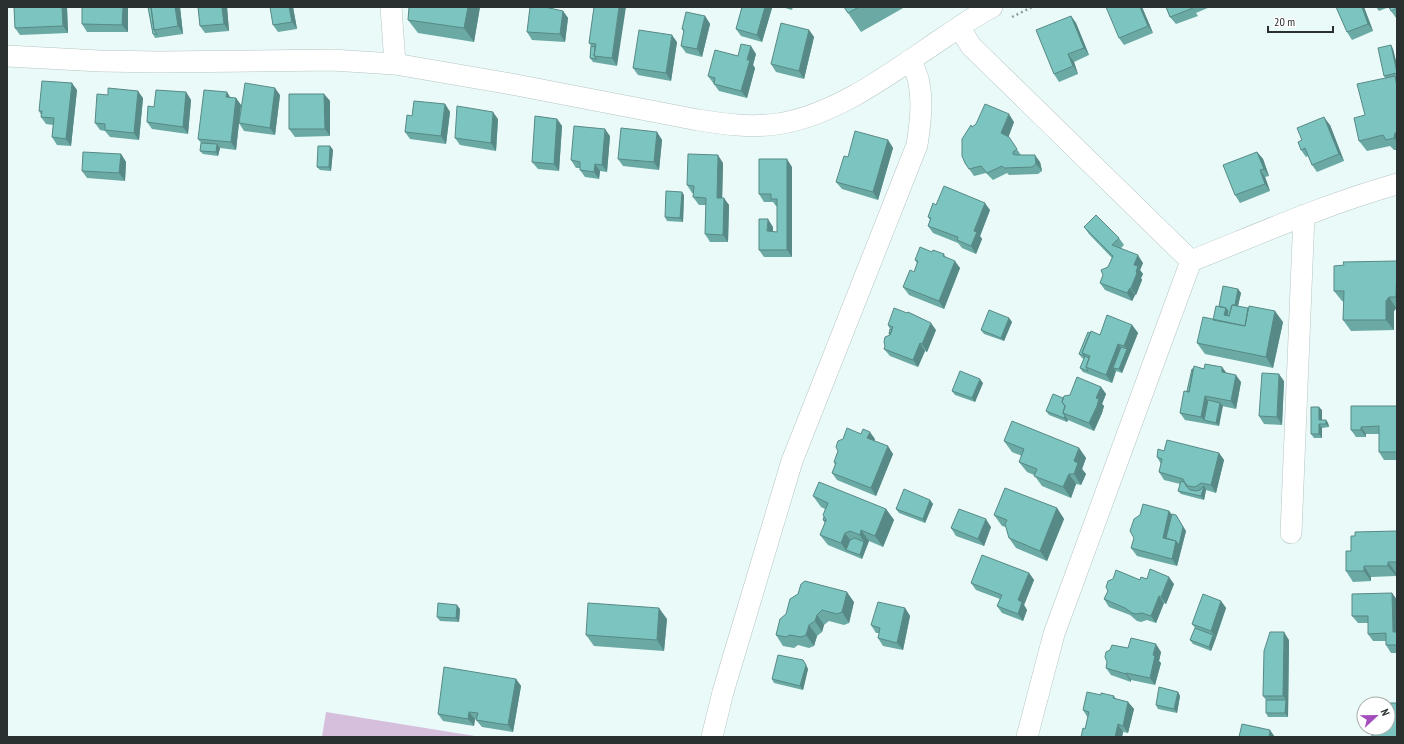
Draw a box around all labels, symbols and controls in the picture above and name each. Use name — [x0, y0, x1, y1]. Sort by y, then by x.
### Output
scale bar — [1268, 8, 1333, 34]
text: 20 m — [1274, 14, 1295, 29]
north arrow — [1356, 696, 1396, 736]
text: N — [1378, 707, 1393, 718]

